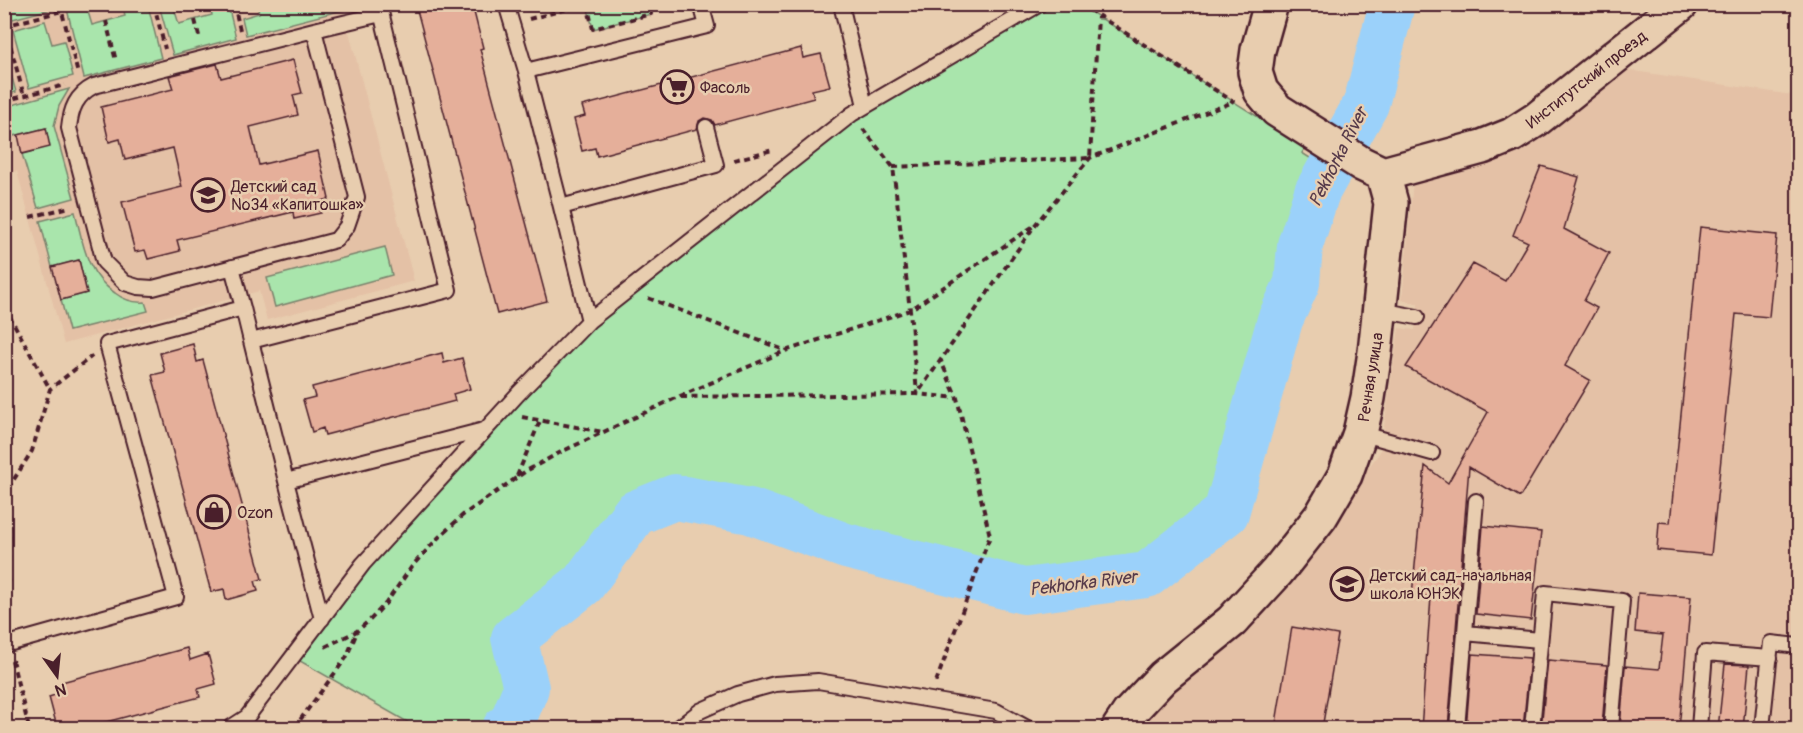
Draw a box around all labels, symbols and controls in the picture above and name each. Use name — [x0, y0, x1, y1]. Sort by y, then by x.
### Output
street label: Институтский проезд — [1522, 26, 1651, 133]
supermarket icon: Фасоль — [659, 69, 695, 105]
place label: Фасоль — [700, 78, 751, 98]
water label: Pekhorka River — [1304, 102, 1374, 211]
school or university icon: Детский сад №34 «Капитошка» — [190, 177, 226, 213]
place label: Детский сад №34 «Капитошка» — [230, 177, 364, 215]
street label: Речная улица — [1354, 331, 1388, 423]
shop icon: Ozon — [196, 494, 232, 530]
place label: Ozon — [237, 503, 273, 523]
water label: Pekhorka River — [1028, 565, 1141, 602]
school or university icon: Детский сад-начальная школа ЮНЭК — [1329, 566, 1365, 602]
place label: Детский сад-начальная школа ЮНЭК — [1369, 566, 1532, 604]
north arrow — [27, 646, 87, 706]
text: N — [53, 678, 68, 701]

